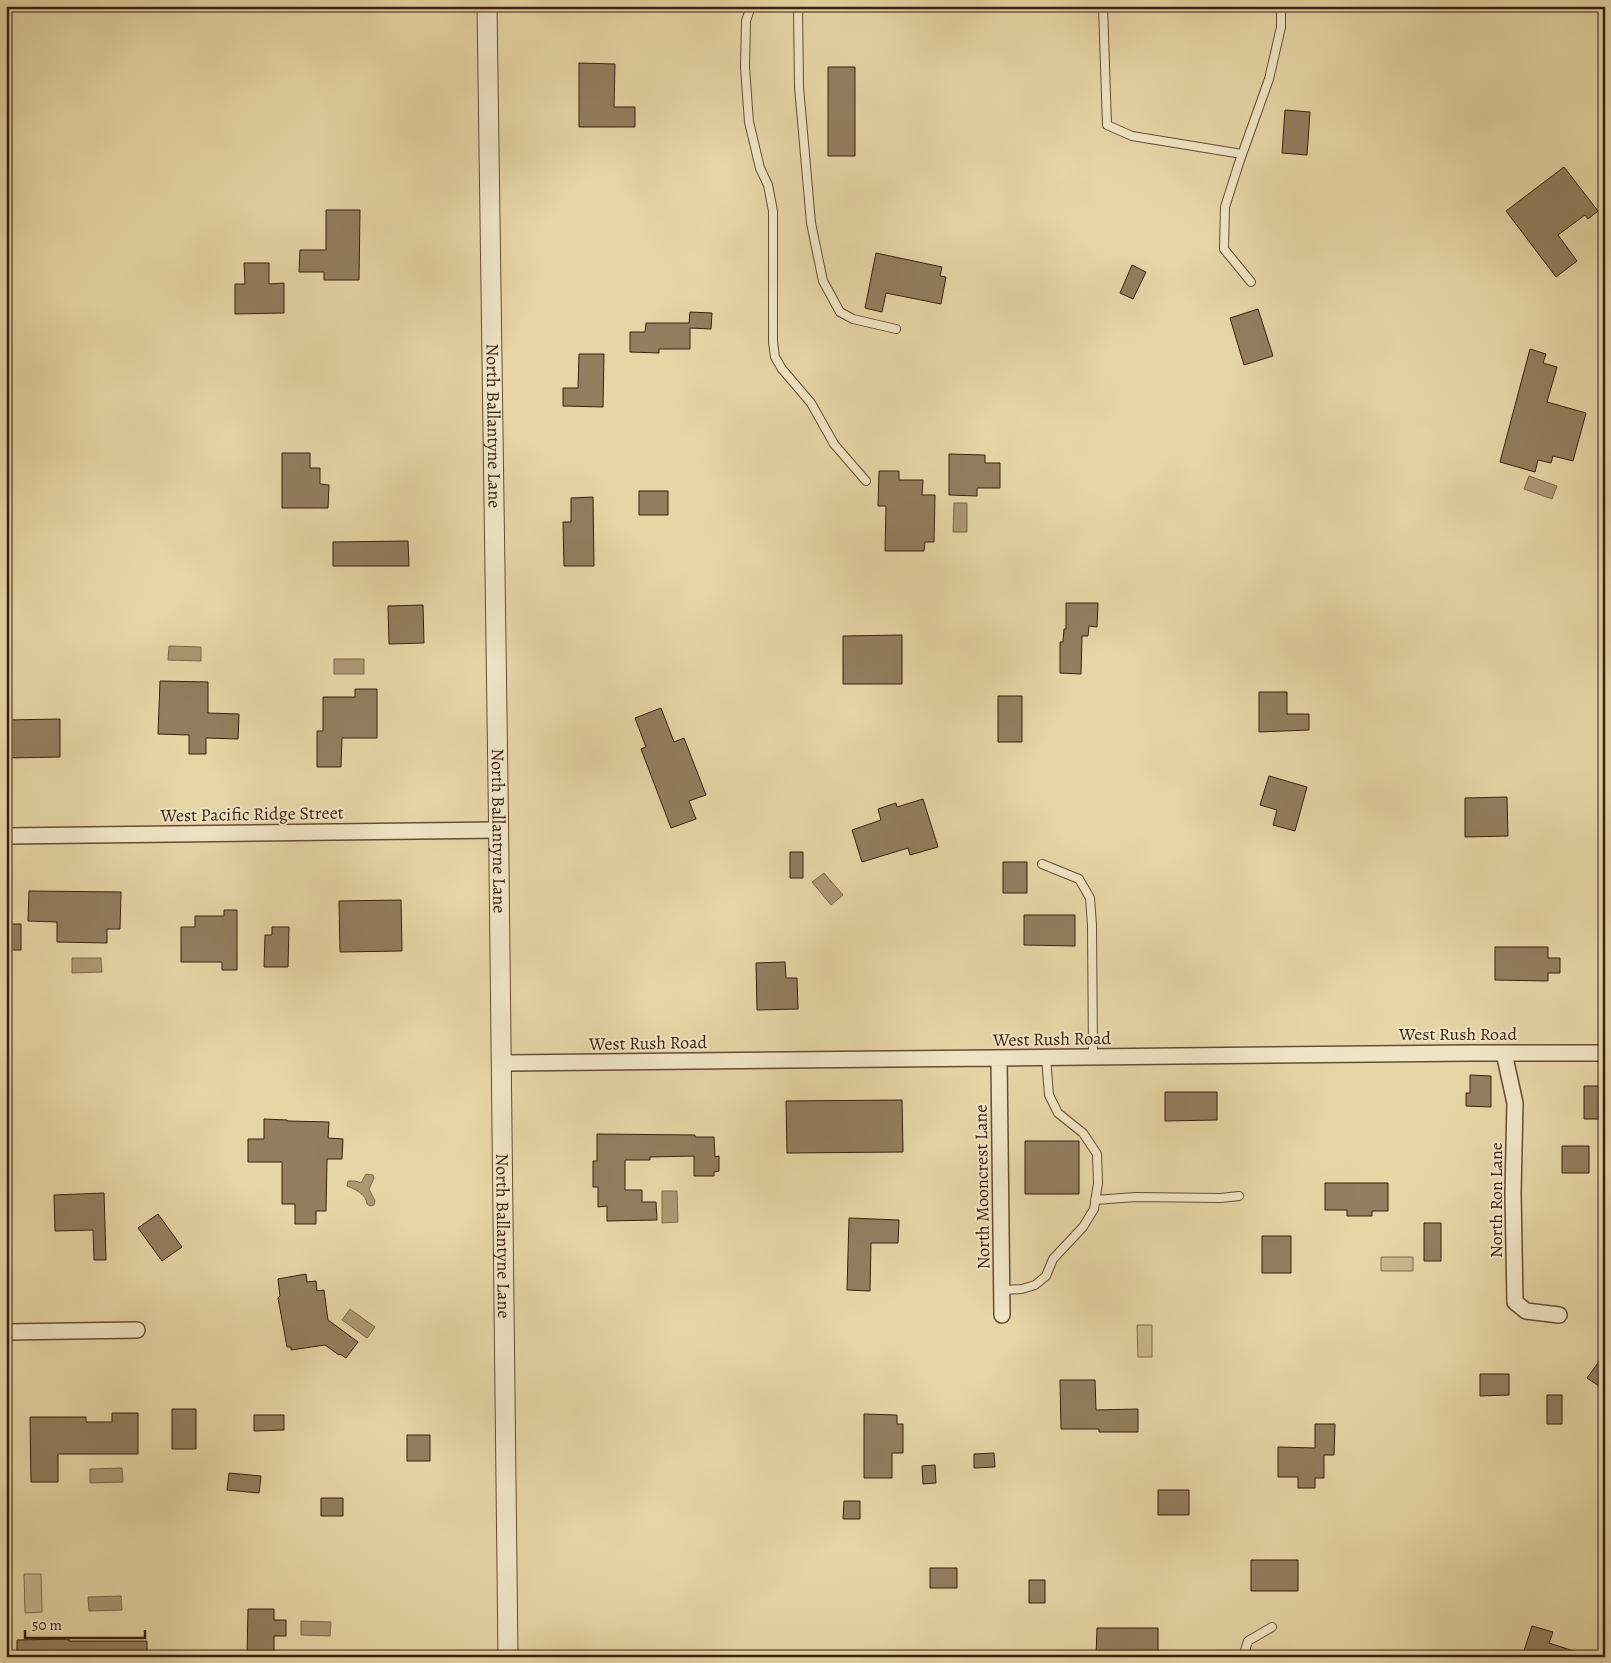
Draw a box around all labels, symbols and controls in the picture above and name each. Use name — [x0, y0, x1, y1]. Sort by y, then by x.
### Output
street label: North Ballantyne Lane — [480, 343, 507, 509]
street label: North Ballantyne Lane — [486, 748, 512, 913]
street label: West Pacific Ridge Street — [159, 800, 344, 828]
street label: West Rush Road — [1398, 1022, 1517, 1046]
street label: West Rush Road — [992, 1026, 1112, 1052]
street label: West Rush Road — [588, 1030, 708, 1056]
street label: North Mooncrest Lane — [969, 1104, 995, 1270]
street label: North Ron Lane — [1484, 1142, 1508, 1258]
street label: North Ballantyne Lane — [490, 1153, 516, 1319]
scale bar — [25, 1608, 145, 1640]
text: 50 m — [32, 1615, 62, 1635]

